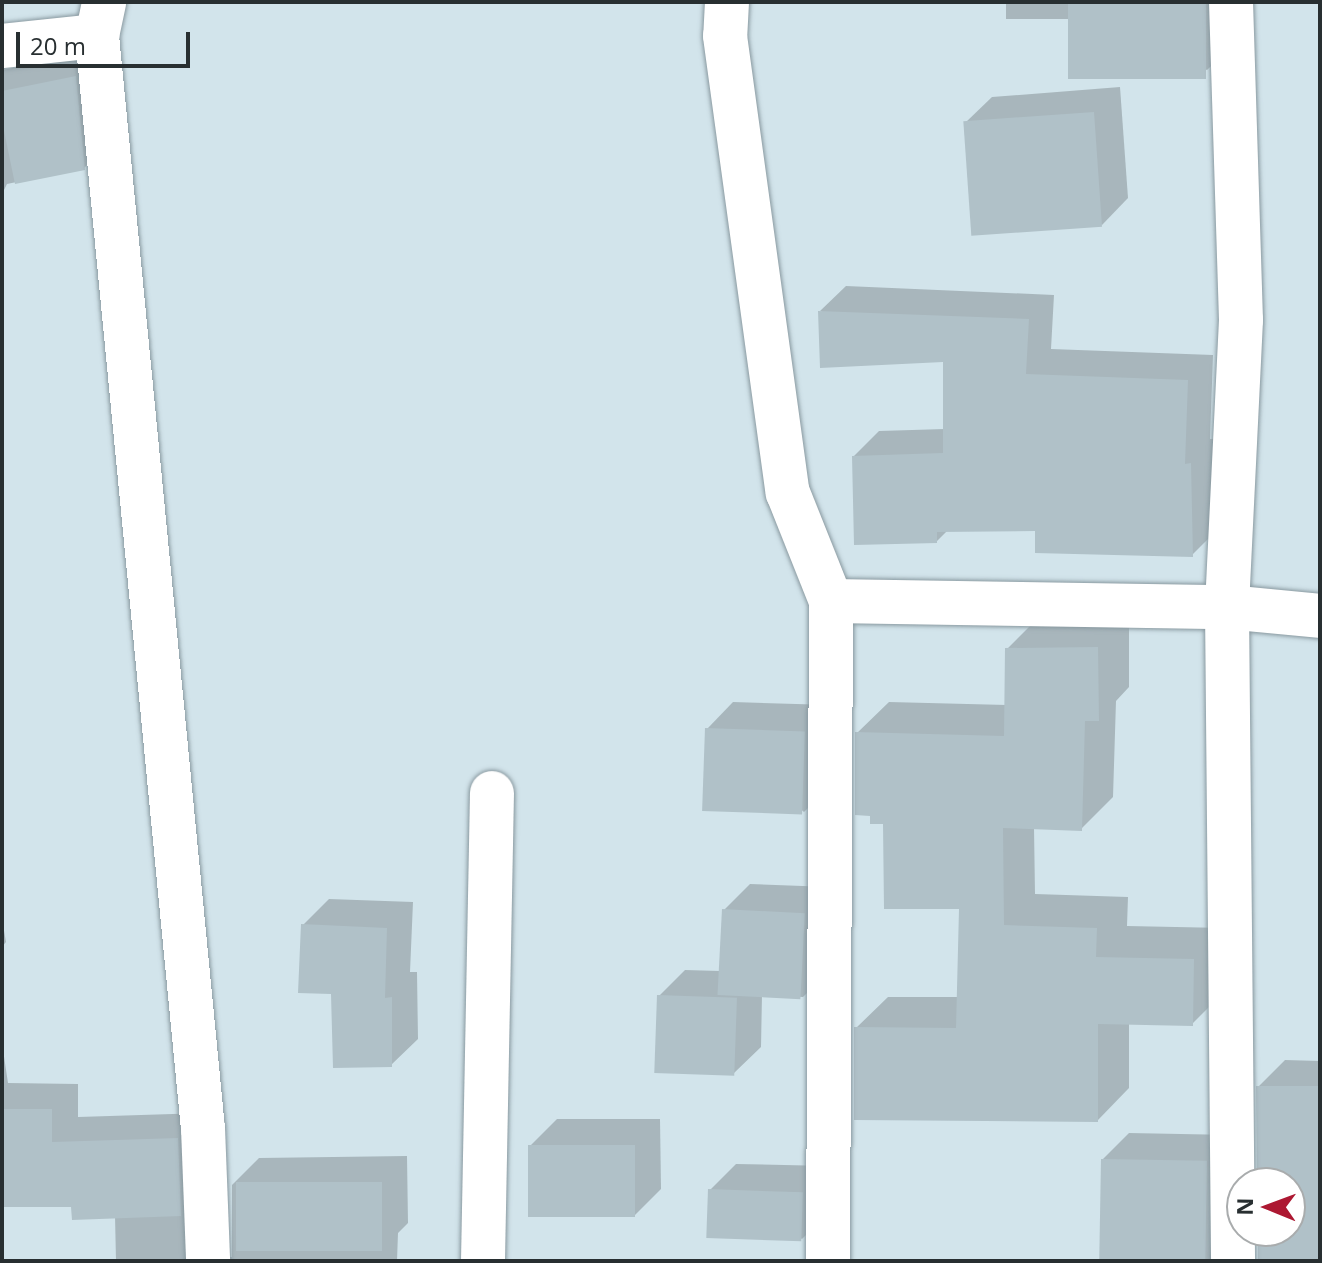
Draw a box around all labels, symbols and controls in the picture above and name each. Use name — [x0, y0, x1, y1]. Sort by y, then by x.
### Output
scale bar — [20, 16, 194, 66]
text: 20 m — [30, 29, 86, 62]
north arrow — [1226, 1167, 1306, 1247]
text: N — [1229, 1197, 1259, 1216]

